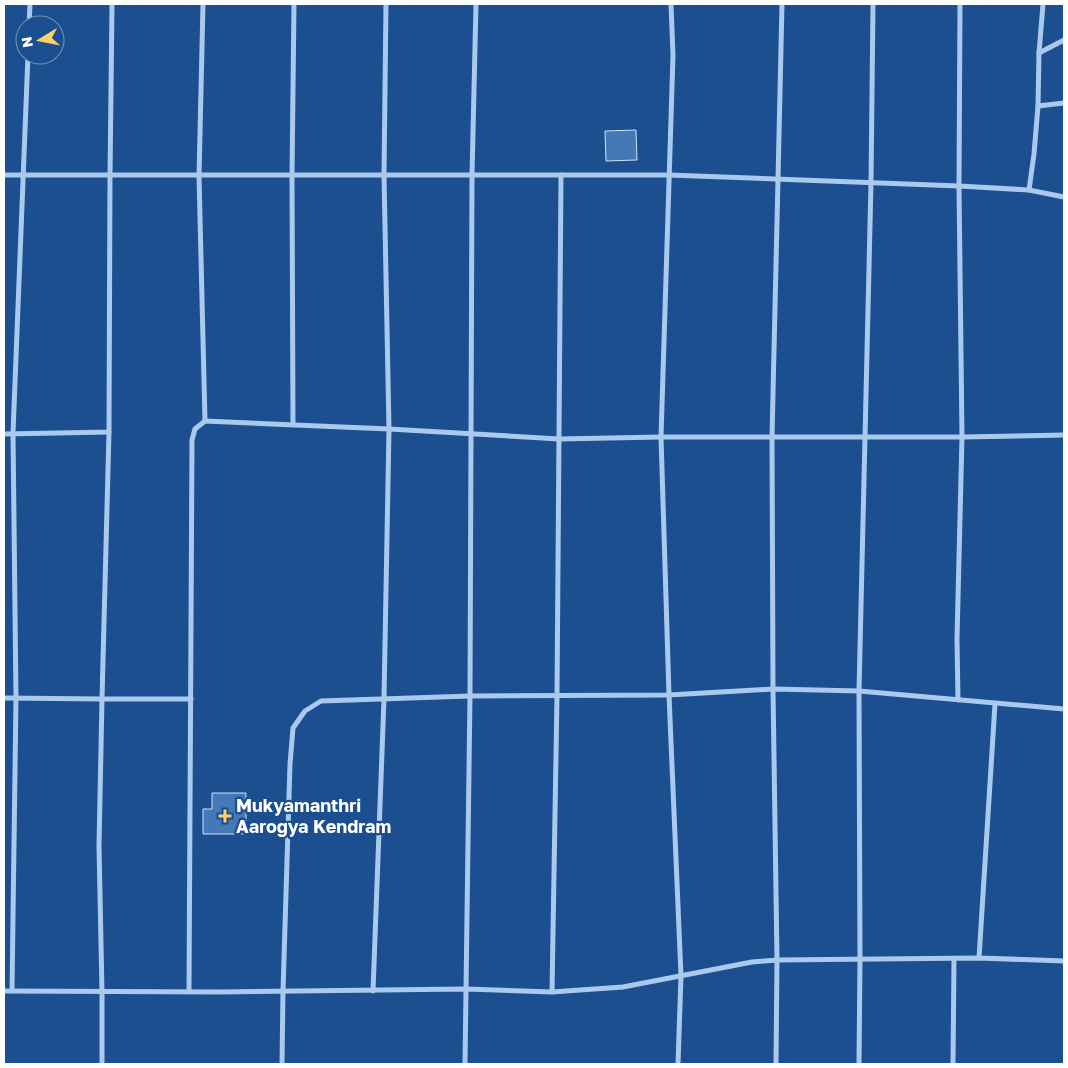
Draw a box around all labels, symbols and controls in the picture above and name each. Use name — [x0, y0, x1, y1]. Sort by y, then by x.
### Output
north arrow — [15, 15, 65, 65]
text: N — [17, 36, 36, 49]
place label: Mukyamanthri Aarogya Kendram — [236, 794, 391, 837]
marker: Mukyamanthri Aarogya Kendram — [218, 809, 232, 823]

